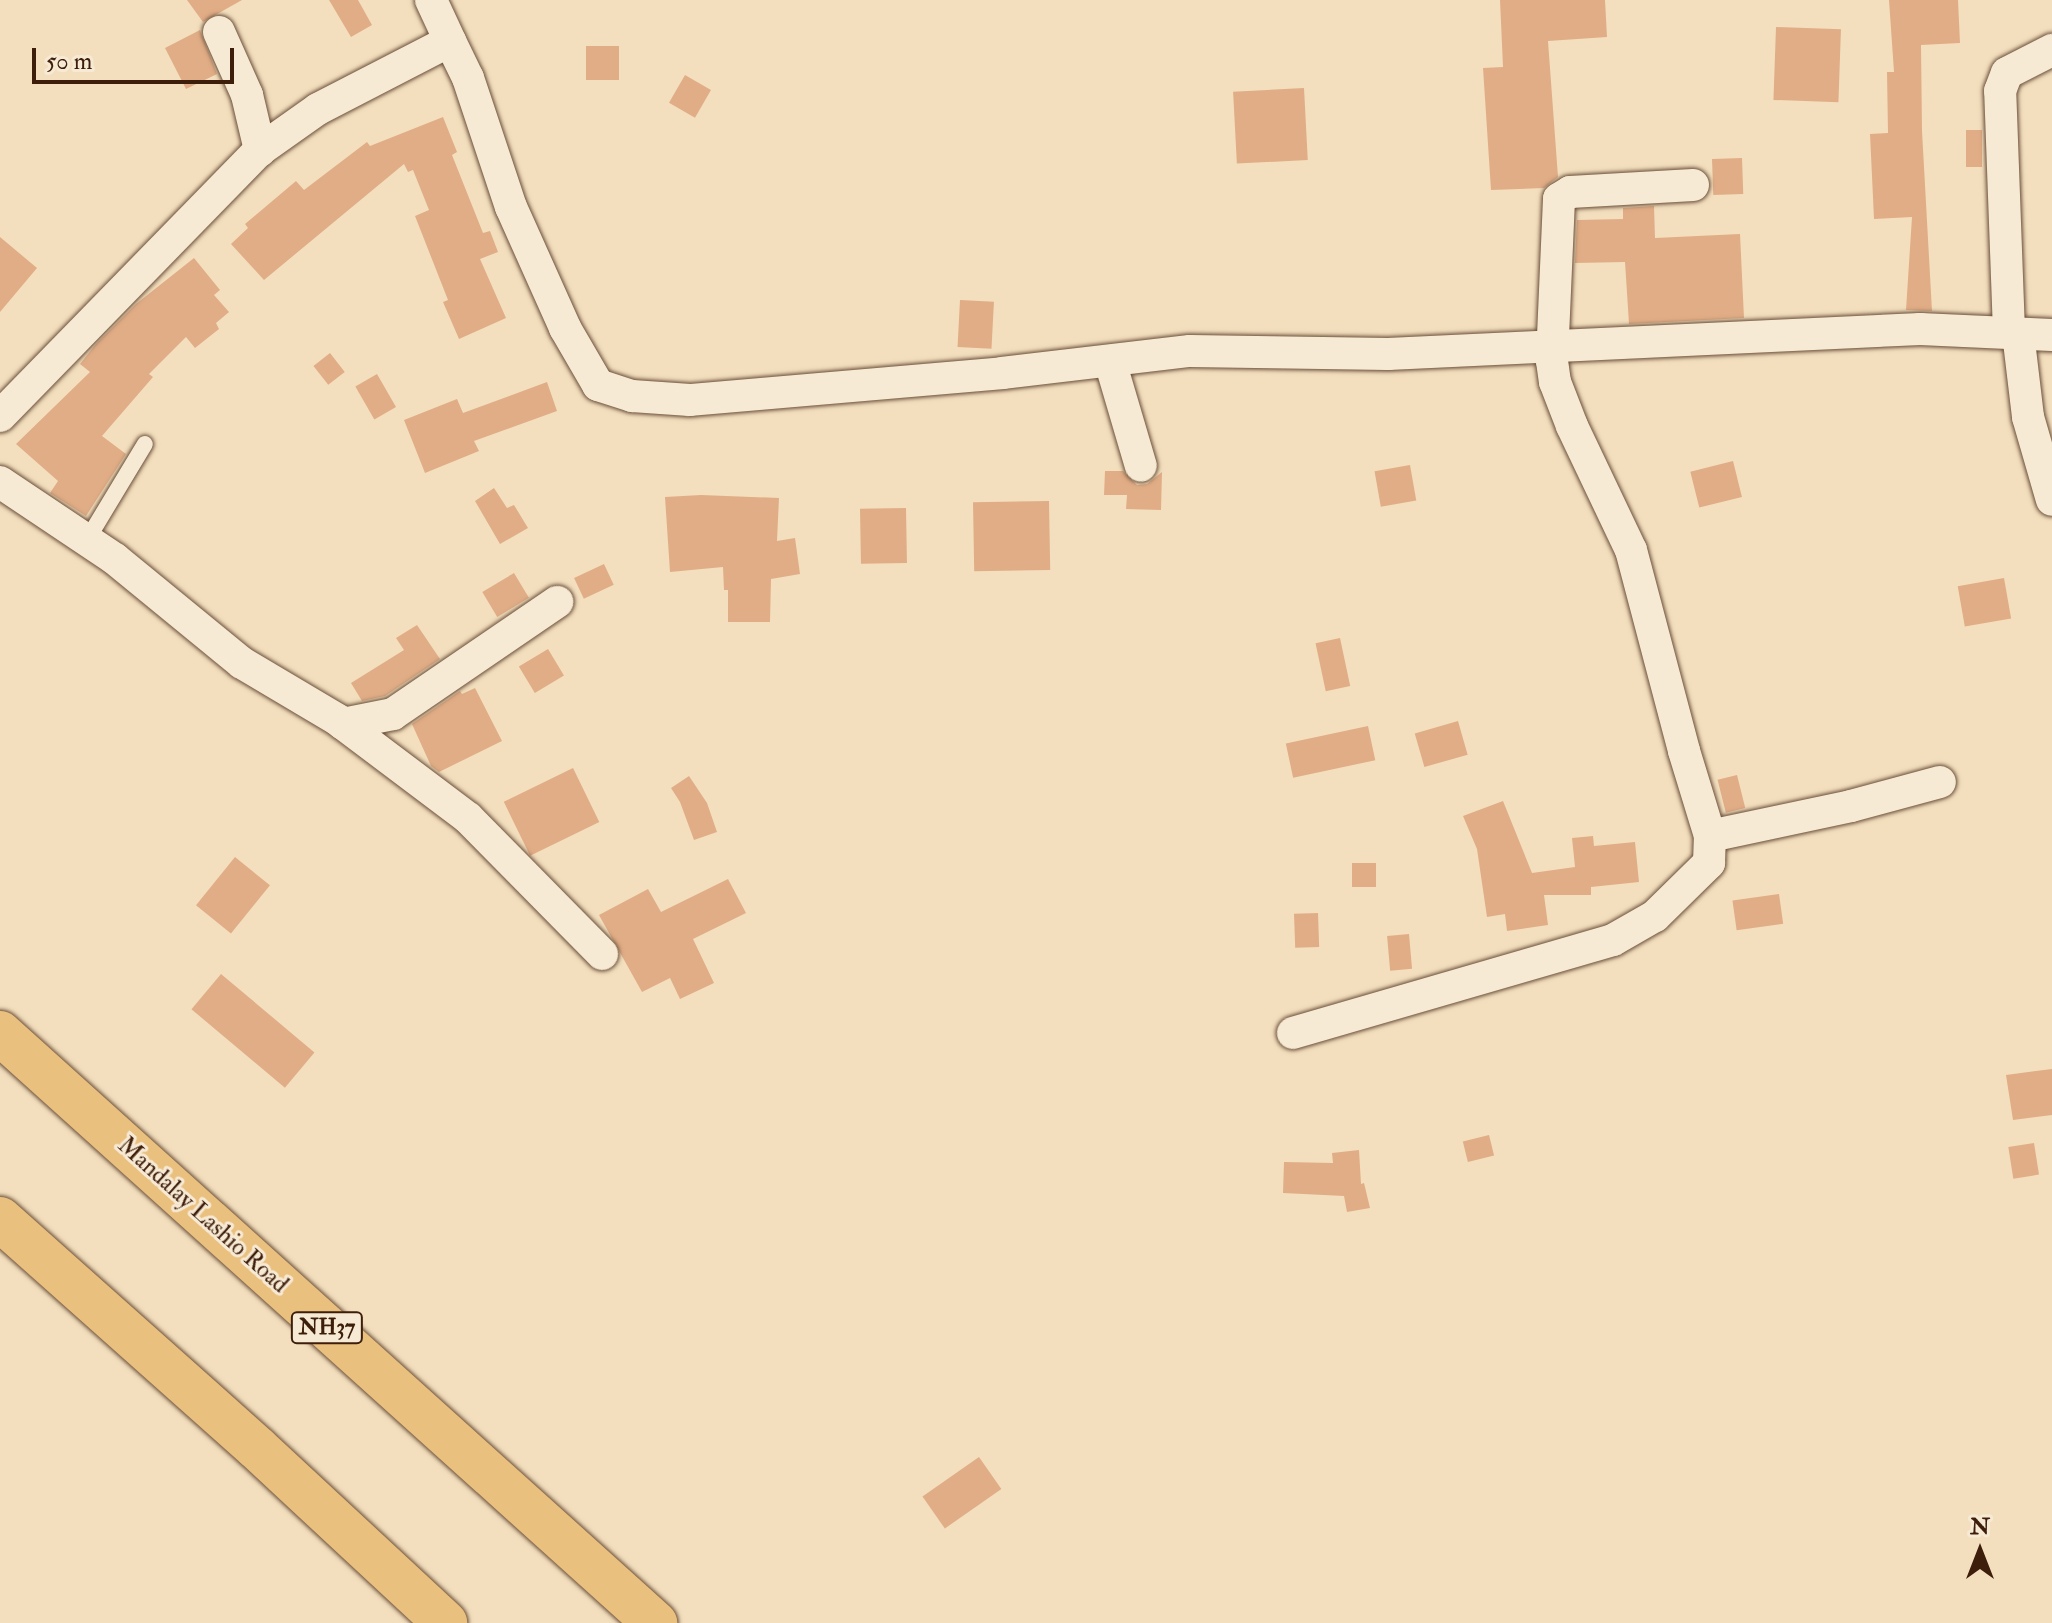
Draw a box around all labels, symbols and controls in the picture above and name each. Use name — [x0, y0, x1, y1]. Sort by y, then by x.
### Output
scale bar — [36, 32, 238, 82]
text: 50 m — [46, 46, 92, 77]
street label: Mandalay Lashio Road — [112, 1131, 294, 1299]
road number: NH37 — [289, 1310, 365, 1346]
north arrow — [1940, 1511, 2020, 1591]
text: N — [1970, 1513, 1990, 1541]

